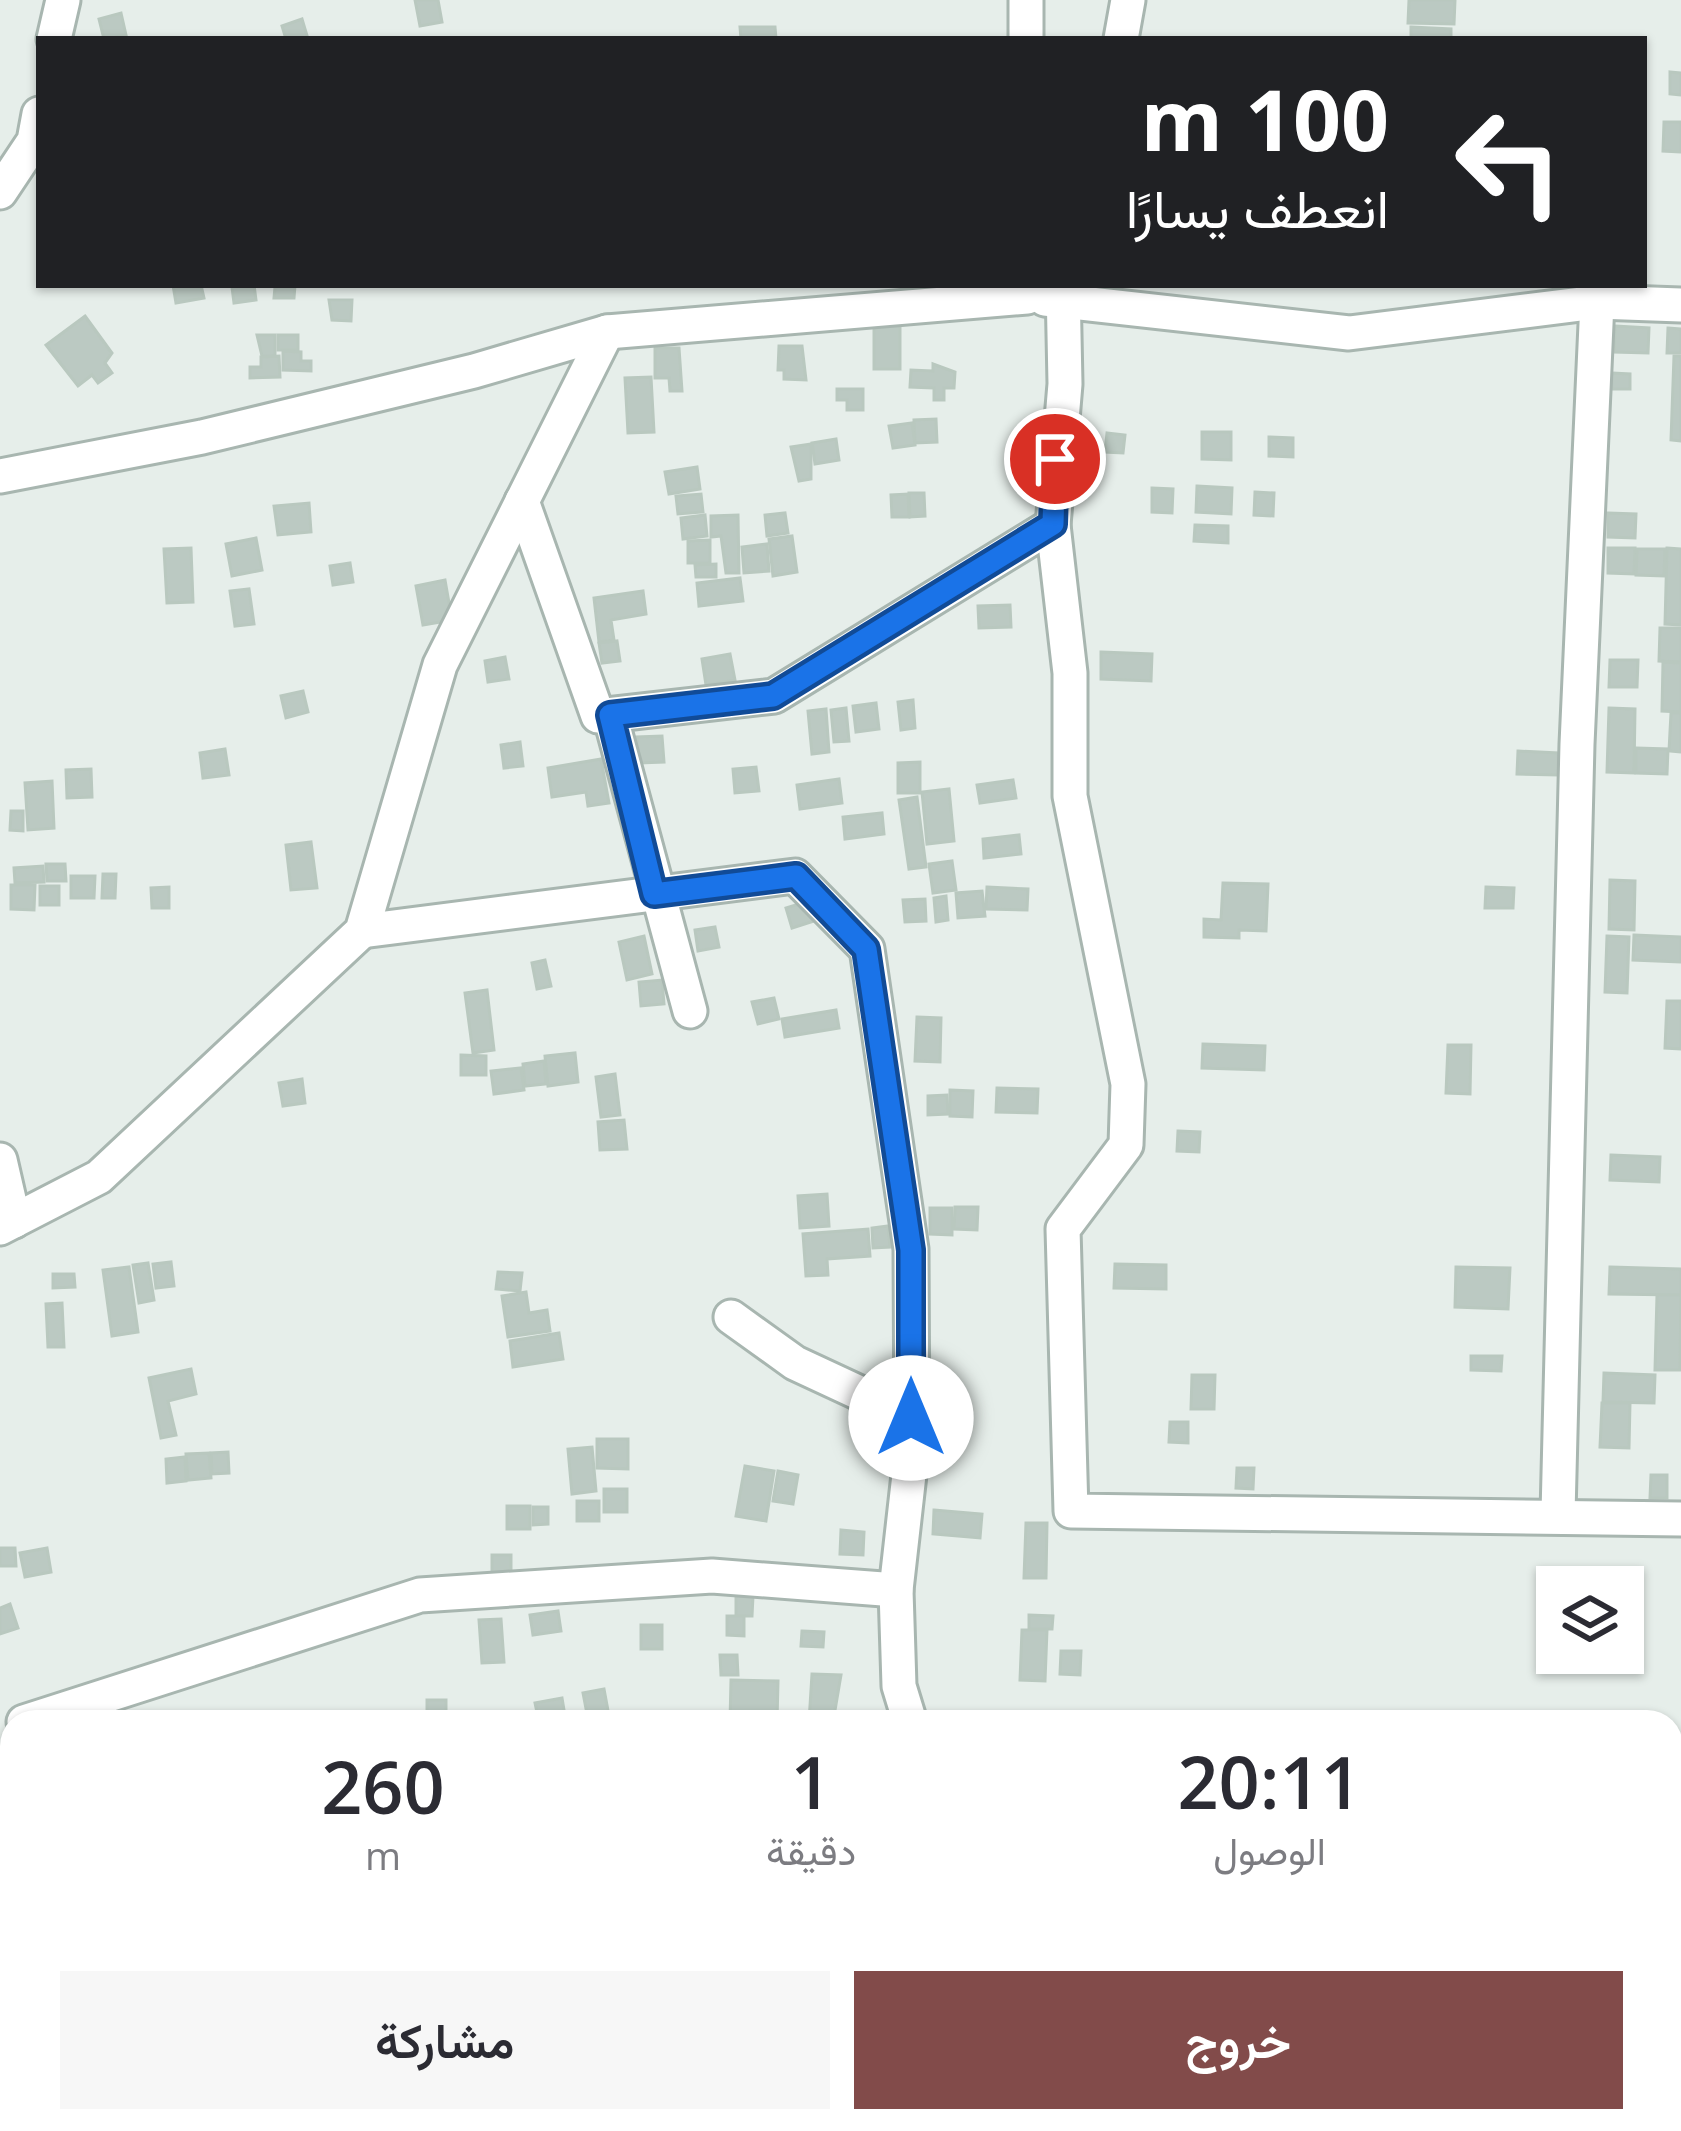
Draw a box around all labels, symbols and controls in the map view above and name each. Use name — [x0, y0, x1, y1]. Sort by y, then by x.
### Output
text: 100 m — [1141, 61, 1389, 176]
icon: left — [1431, 84, 1587, 240]
text: انعطف يسارًا — [1126, 170, 1389, 244]
pin — [1004, 408, 1106, 510]
icon: arrive — [1022, 426, 1088, 492]
position arrow — [848, 1355, 974, 1481]
map controls — [1536, 1566, 1644, 1674]
button: layers — [1536, 1566, 1644, 1674]
text: 1 — [790, 1732, 832, 1830]
text: 20:11 — [1177, 1732, 1362, 1830]
text: 260 — [321, 1737, 445, 1835]
text: دقيقة — [766, 1823, 856, 1876]
text: الوصول — [1213, 1823, 1326, 1876]
text: m — [365, 1828, 401, 1881]
button: مشاركة — [60, 1971, 830, 2109]
button: خروج — [854, 1971, 1623, 2109]

